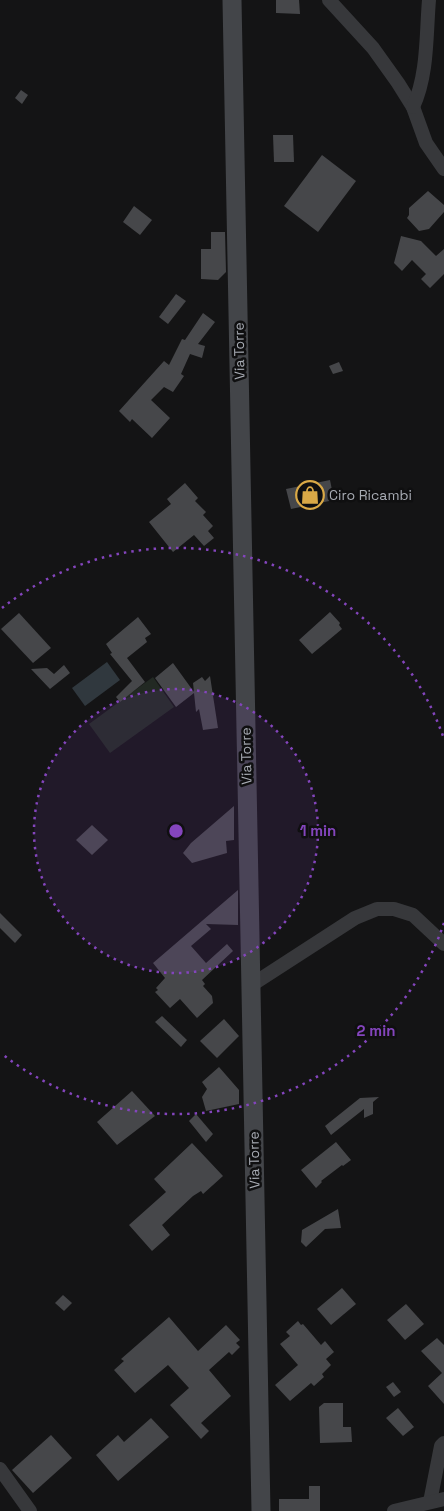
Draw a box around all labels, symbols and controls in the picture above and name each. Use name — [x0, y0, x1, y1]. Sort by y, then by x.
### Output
street label: Via Torre — [229, 322, 249, 380]
shop icon: Ciro Ricambi — [295, 480, 325, 510]
place label: Ciro Ricambi — [329, 486, 412, 504]
street label: Via Torre — [236, 727, 256, 785]
text: 1 min — [300, 821, 336, 840]
centre of rings — [167, 822, 185, 840]
text: 2 min — [357, 1021, 395, 1040]
street label: Via Torre — [244, 1131, 264, 1189]

